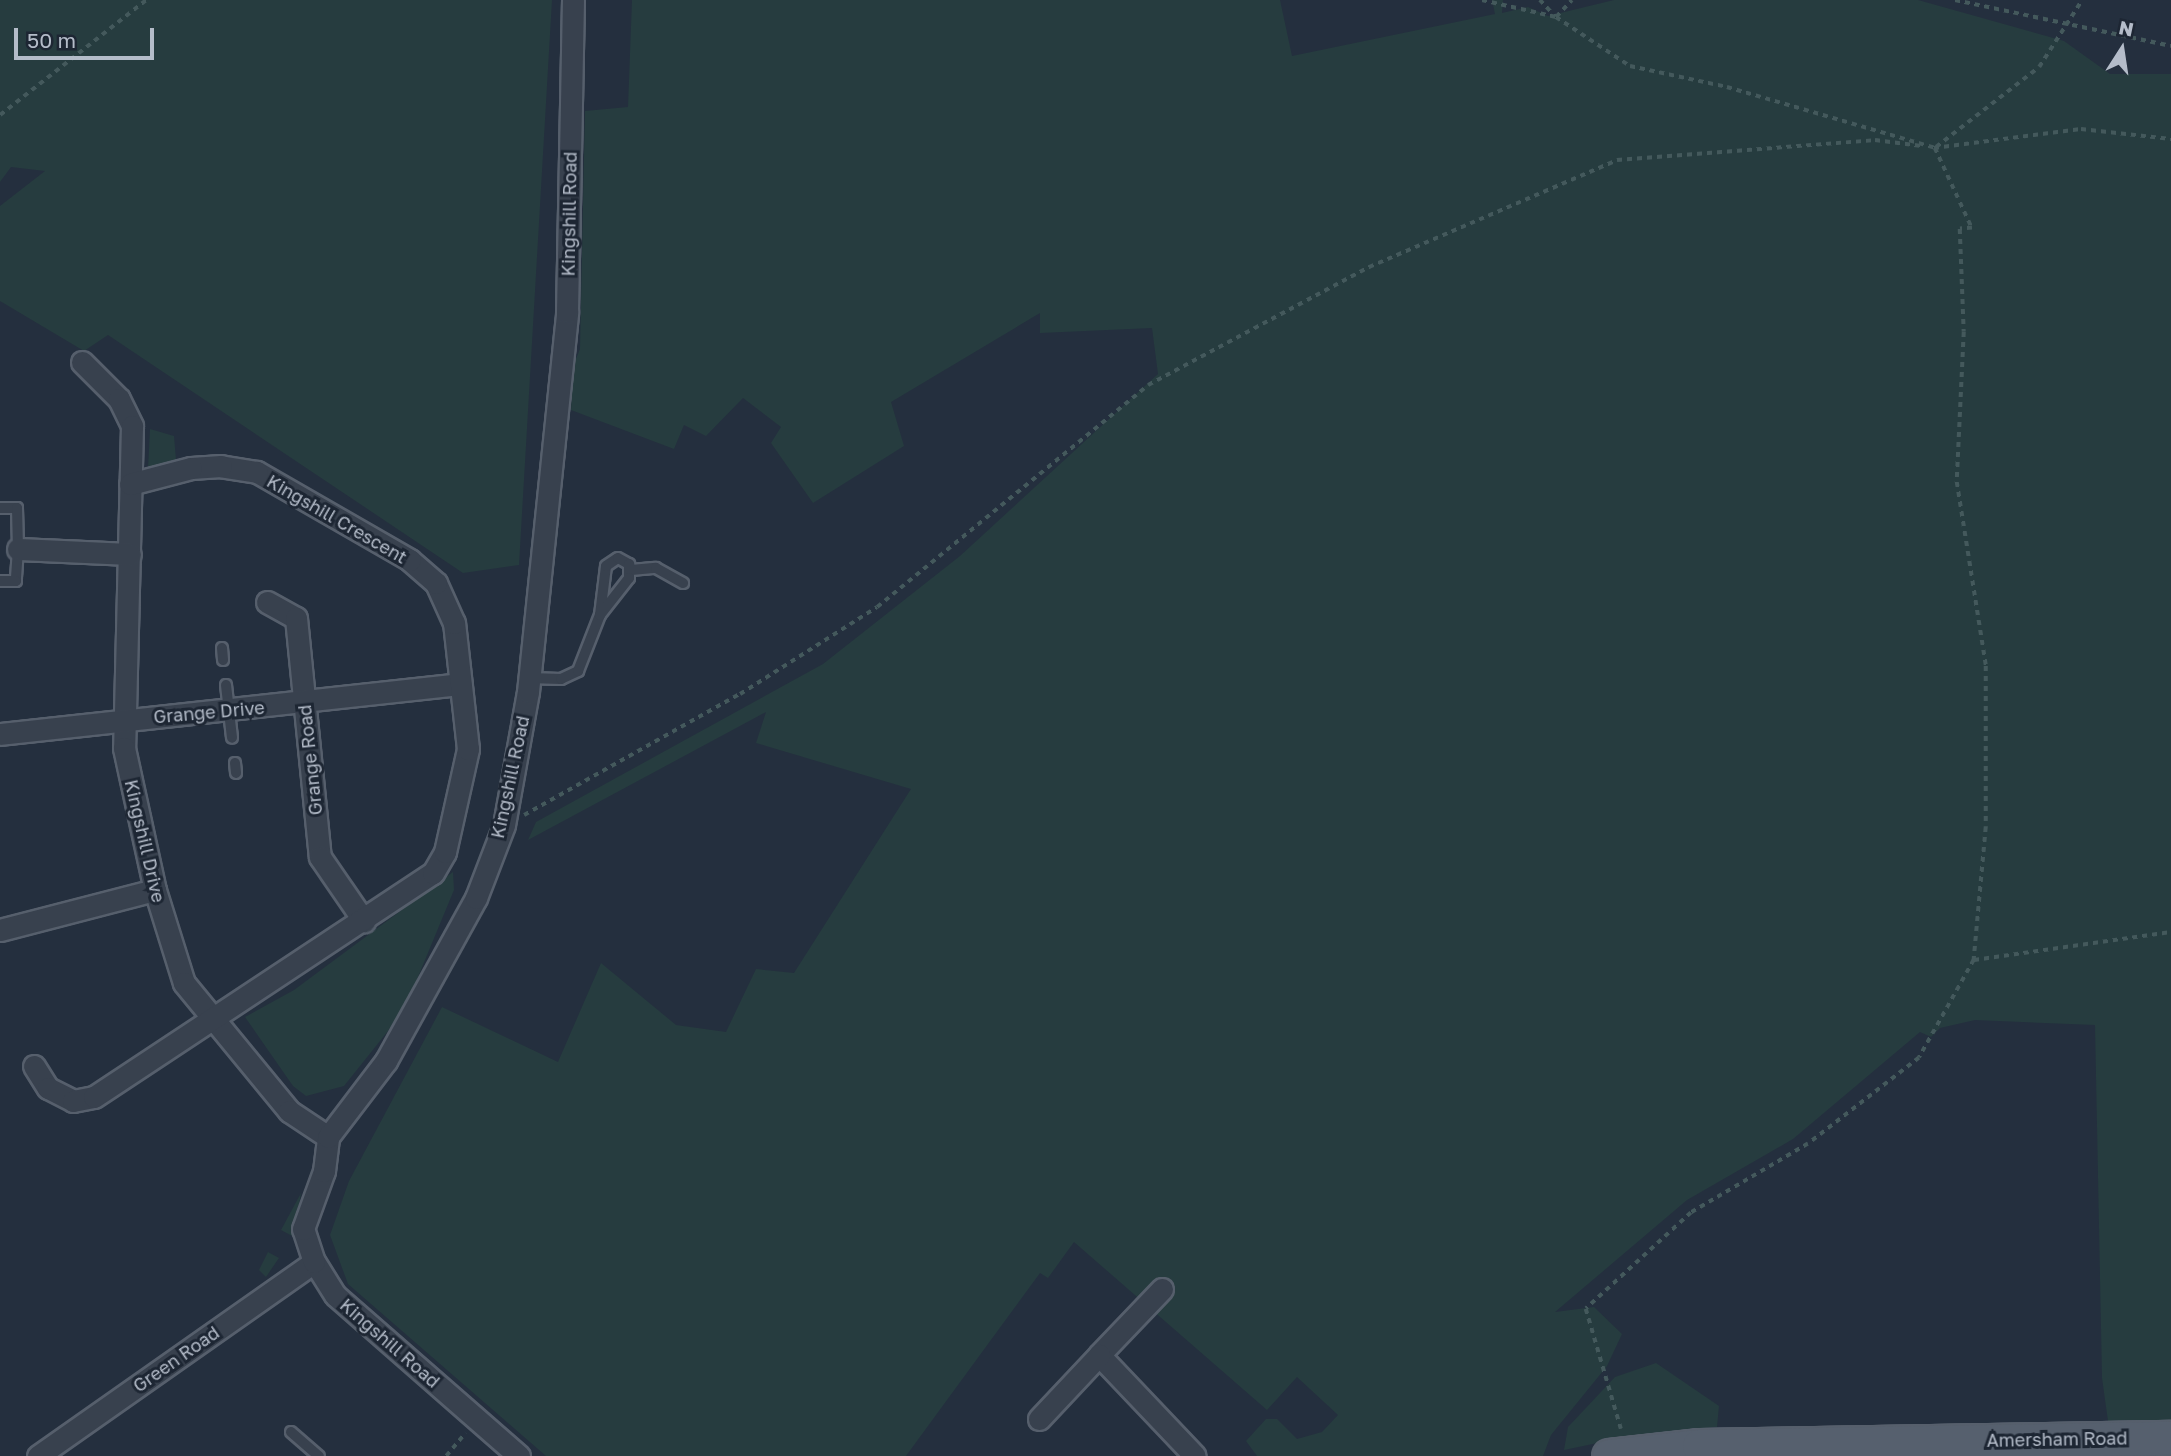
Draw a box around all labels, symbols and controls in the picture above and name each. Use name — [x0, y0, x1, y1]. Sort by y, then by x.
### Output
scale bar — [18, 14, 158, 58]
north arrow — [2087, 14, 2157, 84]
text: N — [2117, 15, 2136, 41]
text: 50 m — [27, 27, 76, 53]
street label: Kingshill Road — [557, 151, 581, 277]
street label: Kingshill Crescent — [263, 470, 411, 568]
street label: Grange Drive — [153, 696, 265, 728]
street label: Grange Road — [293, 704, 327, 816]
street label: Kingshill Road — [486, 714, 534, 840]
street label: Kingshill Drive — [120, 777, 170, 905]
street label: Kingshill Road — [336, 1294, 444, 1392]
street label: Green Road — [129, 1321, 223, 1397]
street label: Amersham Road — [1986, 1427, 2128, 1451]

